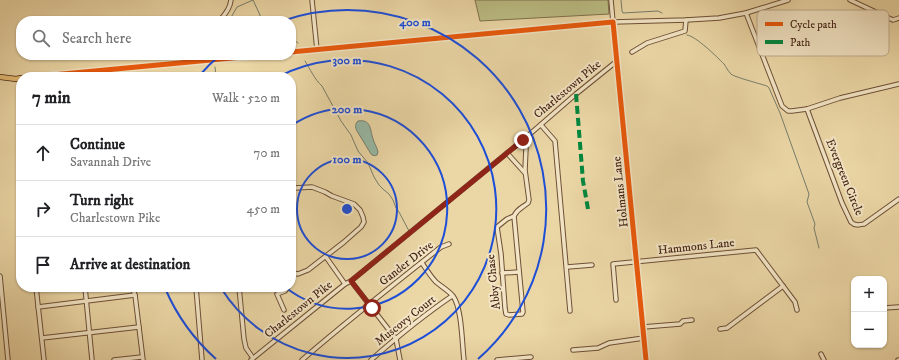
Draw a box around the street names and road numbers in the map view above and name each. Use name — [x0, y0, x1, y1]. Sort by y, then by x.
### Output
street label: Charlestown Pike — [531, 57, 604, 122]
street label: Evergreen Circle — [822, 137, 867, 218]
street label: Holmans Lane — [609, 156, 632, 228]
street label: Hammons Lane — [657, 235, 735, 258]
street label: Gander Drive — [376, 238, 436, 289]
street label: Abby Chase — [483, 254, 504, 310]
street label: Charlestown Pike — [261, 277, 335, 341]
street label: Muscovy Court — [372, 292, 439, 349]

